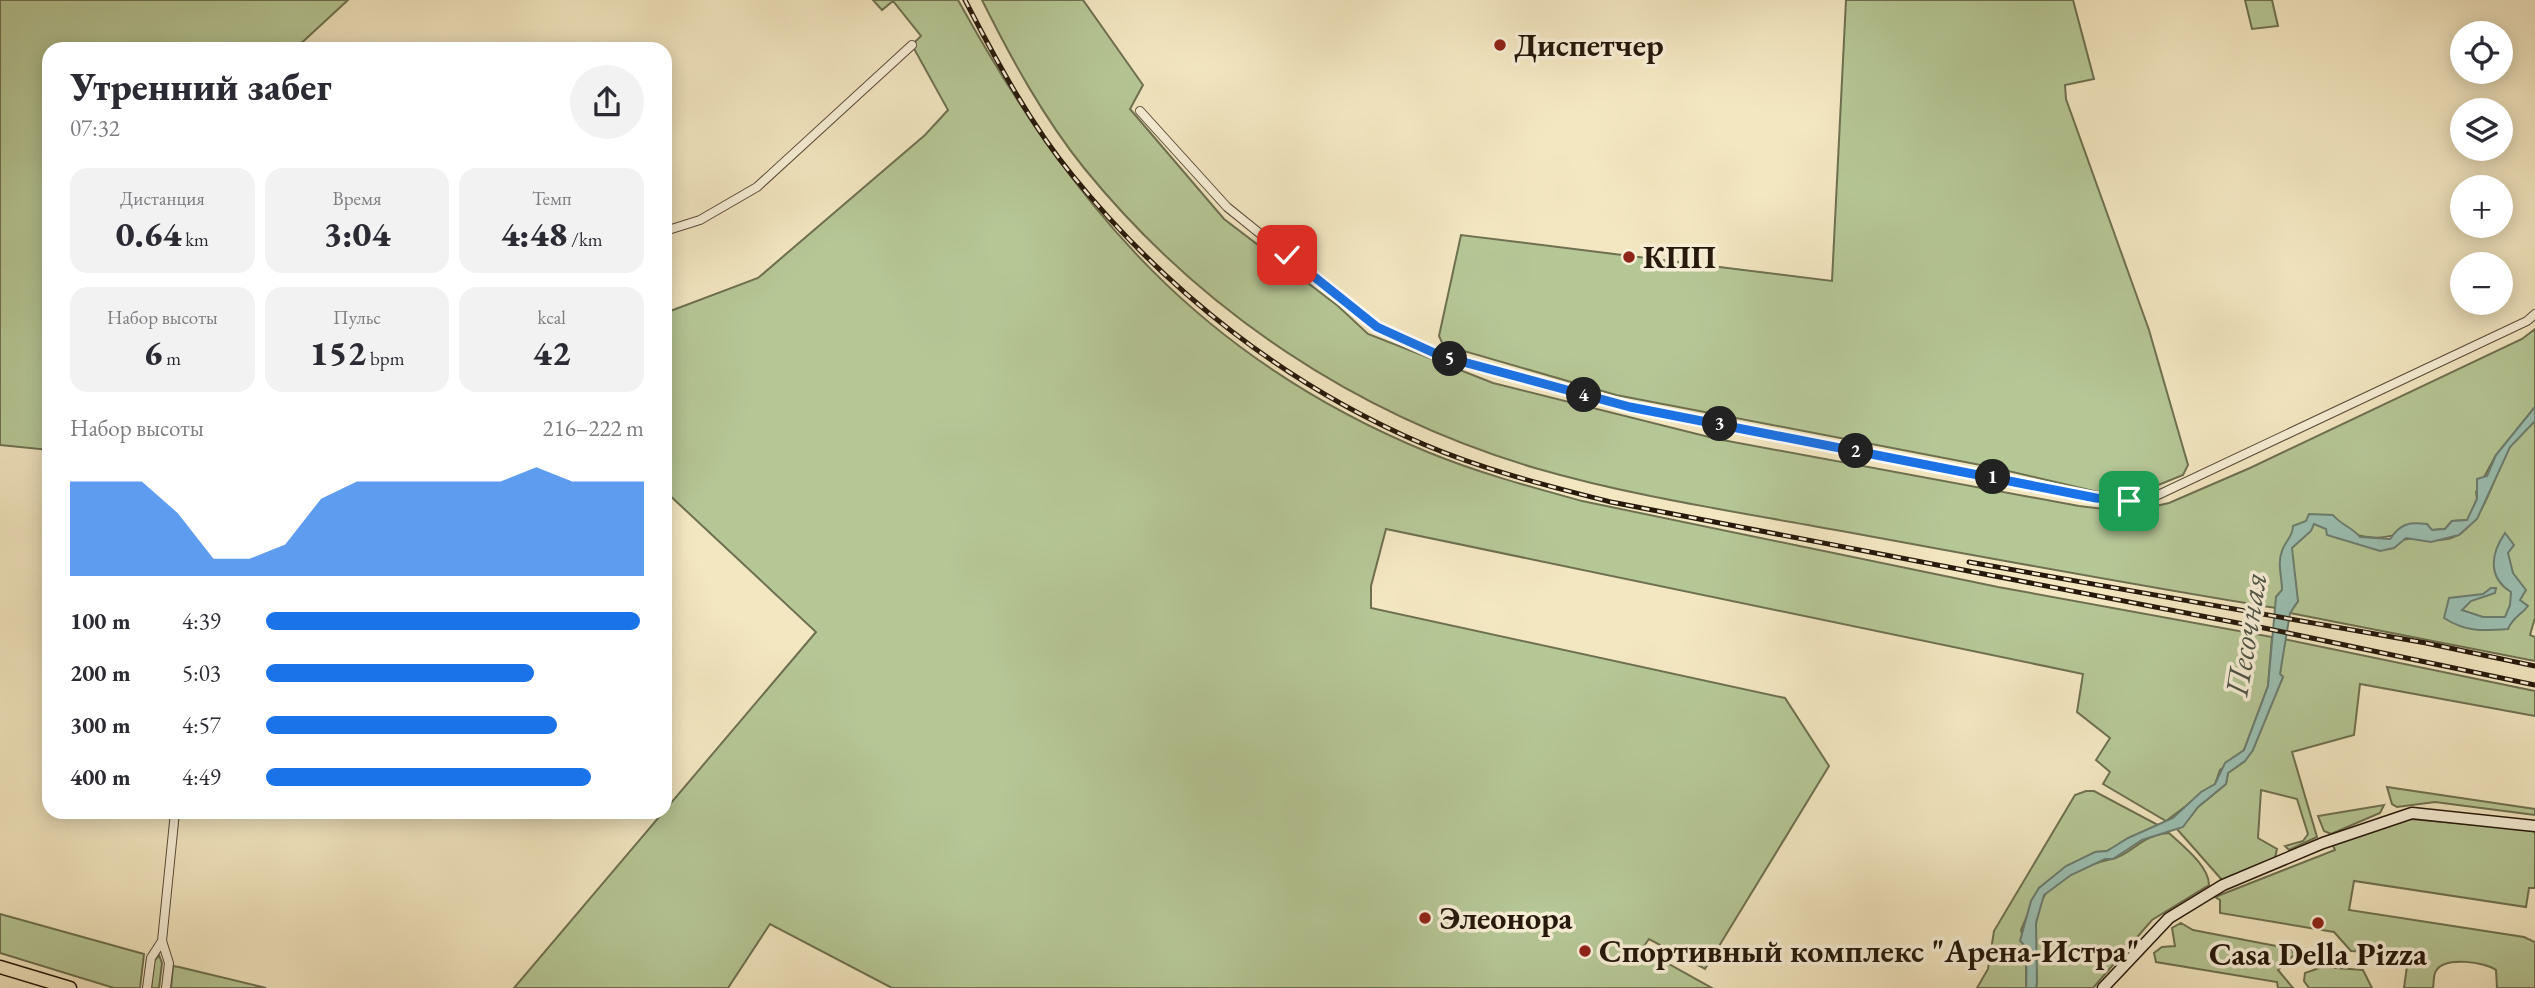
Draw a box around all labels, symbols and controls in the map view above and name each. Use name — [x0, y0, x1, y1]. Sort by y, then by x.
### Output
map controls — [2450, 21, 2513, 315]
button: locate — [2450, 21, 2513, 84]
place label: Диспетчер — [1514, 24, 1664, 66]
marker: Диспетчер — [1492, 37, 1508, 53]
text: Утренний забег — [70, 62, 332, 111]
button: share — [570, 65, 644, 139]
button: layers — [2450, 98, 2513, 161]
text: 07:32 — [70, 113, 120, 143]
button: + — [2450, 175, 2513, 238]
text: Дистанция — [120, 186, 205, 211]
text: Время — [333, 186, 381, 211]
text: Темп — [532, 186, 571, 211]
text: 0.64 — [116, 211, 181, 256]
text: 3:04 — [324, 211, 390, 256]
text: 4:48 — [501, 211, 568, 256]
pin — [1257, 225, 1317, 285]
text: km — [181, 227, 209, 252]
text: /km — [568, 227, 603, 252]
icon: check — [1268, 236, 1306, 274]
place label: КПП — [1643, 236, 1716, 278]
marker: КПП — [1621, 249, 1637, 265]
button: − — [2450, 252, 2513, 315]
text: Набор высоты — [107, 305, 218, 330]
text: Пульс — [333, 305, 381, 330]
text: kcal — [537, 305, 566, 330]
text: 6 — [144, 330, 162, 375]
text: 152 — [310, 330, 366, 375]
text: 42 — [533, 330, 571, 375]
pin: 5 — [1432, 342, 1468, 376]
text: m — [162, 346, 181, 371]
text: bpm — [366, 346, 404, 371]
text: 5 — [1444, 346, 1455, 371]
pin: 4 — [1566, 378, 1602, 412]
text: 4 — [1578, 382, 1589, 407]
pin: 3 — [1702, 406, 1738, 442]
text: 3 — [1714, 411, 1725, 436]
text: Набор высоты — [70, 413, 204, 443]
text: 216–222 m — [543, 413, 644, 443]
pin: 2 — [1839, 434, 1874, 468]
text: 2 — [1850, 438, 1861, 463]
pin: 1 — [1976, 460, 2010, 494]
text: 1 — [1987, 464, 1998, 489]
pin — [2099, 471, 2159, 531]
icon: arrive — [2110, 482, 2148, 520]
water label: Песочная — [2214, 569, 2276, 700]
text: 100 m — [70, 606, 131, 636]
text: 4:39 — [182, 606, 221, 636]
text: 200 m — [70, 658, 131, 688]
text: 5:03 — [182, 658, 221, 688]
text: 300 m — [70, 710, 131, 740]
text: 4:57 — [182, 710, 221, 740]
text: 400 m — [70, 762, 131, 792]
text: 4:49 — [182, 762, 221, 792]
place label: Элеонора — [1439, 897, 1574, 939]
marker: Элеонора — [1417, 910, 1433, 926]
marker: Casa Della Pizza — [2310, 915, 2326, 931]
place label: Спортивный комплекс "Арена-Истра" — [1599, 930, 2140, 972]
place label: Casa Della Pizza — [2209, 933, 2428, 975]
marker: Спортивный комплекс "Арена-Истра" — [1577, 943, 1593, 959]

